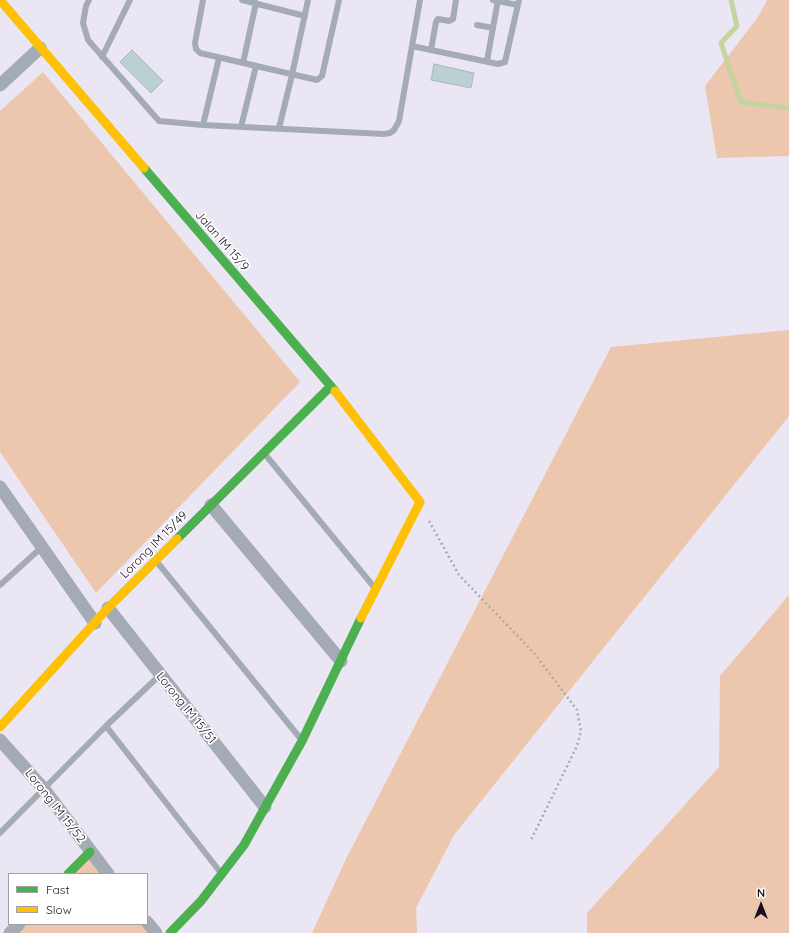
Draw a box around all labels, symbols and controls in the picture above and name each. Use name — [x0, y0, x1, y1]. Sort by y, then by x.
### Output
street label: Jalan IM 15/9 — [192, 208, 252, 274]
street label: Lorong IM 15/49 — [117, 508, 191, 582]
street label: Lorong IM 15/51 — [153, 670, 219, 746]
street label: Lorong IM 15/52 — [22, 766, 88, 846]
legend — [8, 873, 148, 925]
text: Fast — [46, 882, 70, 897]
north arrow — [741, 885, 781, 925]
text: N — [757, 886, 765, 900]
text: Slow — [46, 902, 72, 917]

